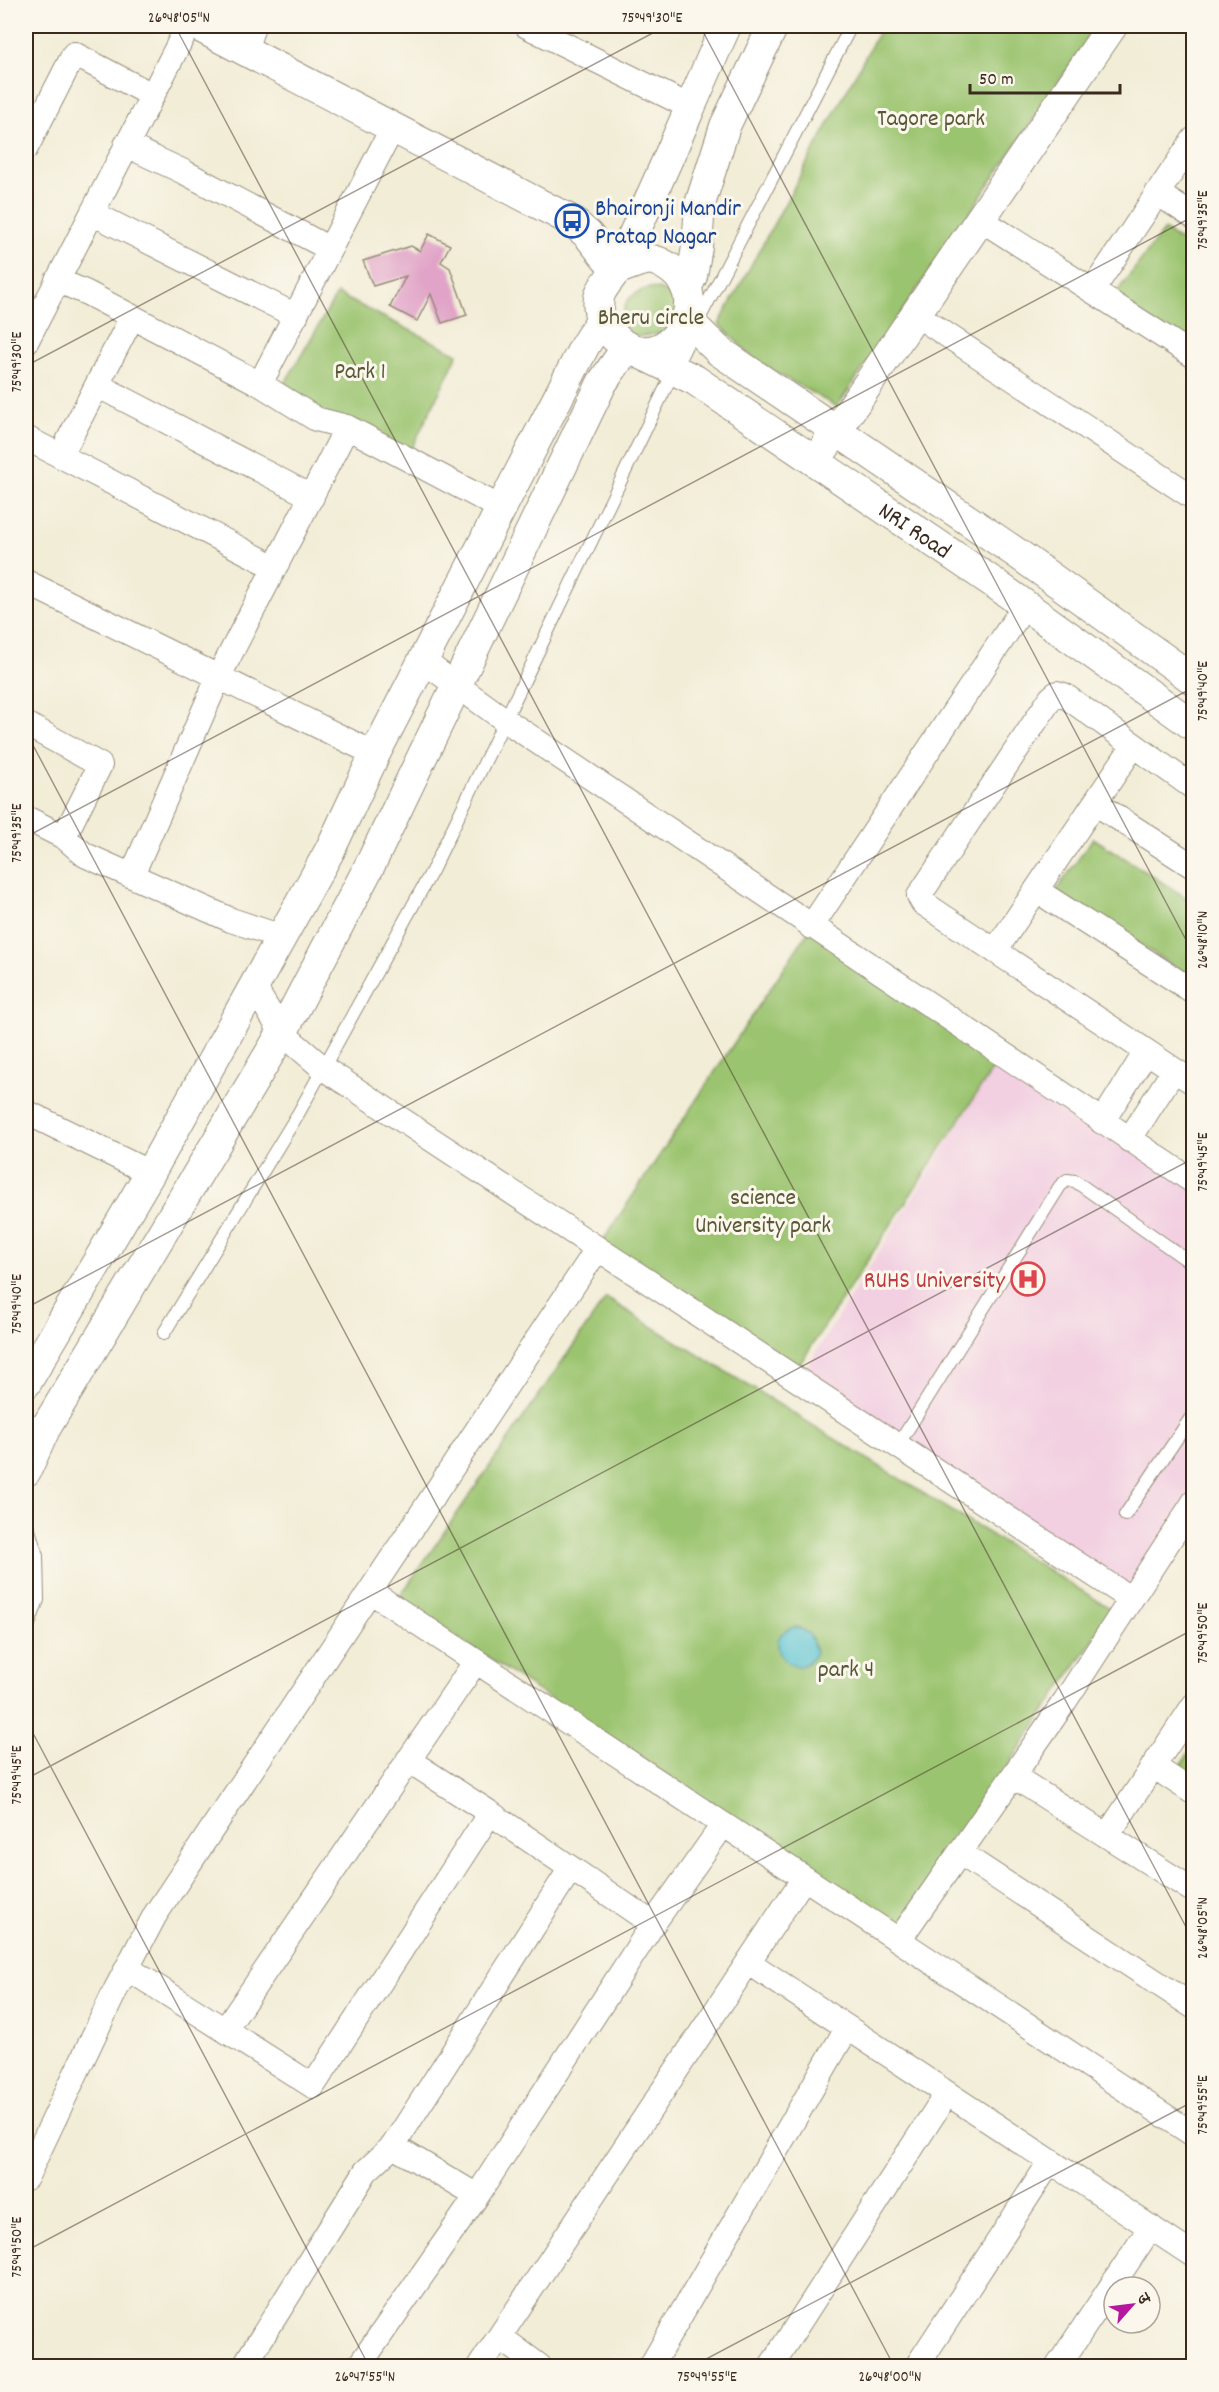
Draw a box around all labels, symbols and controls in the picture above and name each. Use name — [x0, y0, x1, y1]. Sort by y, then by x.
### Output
text: 26°48'05"N — [148, 8, 210, 30]
text: 75°49'30"E — [622, 8, 682, 30]
scale bar — [970, 57, 1120, 95]
text: 50 m — [979, 68, 1014, 93]
park label: Tagore park — [877, 103, 985, 137]
text: 75°49'35"E — [1193, 190, 1215, 250]
place label: Bhaironji Mandir Pratap Nagar — [595, 193, 741, 255]
bus stop icon: Bhaironji Mandir Pratap Nagar — [554, 203, 590, 239]
park label: Bheru circle — [598, 302, 704, 336]
text: 75°49'30"E — [7, 332, 29, 392]
park label: Park 1 — [334, 356, 386, 390]
street label: NRI Road — [870, 495, 957, 569]
text: 75°49'40"E — [1193, 661, 1215, 721]
text: 75°49'35"E — [7, 803, 29, 863]
text: 26°48'10"N — [1193, 911, 1215, 969]
text: 75°49'45"E — [1193, 1132, 1215, 1191]
park label: science University park — [695, 1182, 831, 1244]
hospital icon: RUHS University — [1010, 1261, 1046, 1297]
place label: RUHS University — [864, 1265, 1006, 1299]
text: 75°49'40"E — [7, 1274, 29, 1334]
text: 75°49'50"E — [1193, 1602, 1215, 1663]
park label: park 4 — [818, 1654, 874, 1688]
text: 75°49'45"E — [7, 1745, 29, 1804]
text: 26°48'05"N — [1193, 1897, 1215, 1959]
text: 75°49'55"E — [1193, 2075, 1215, 2135]
text: 75°49'50"E — [7, 2216, 29, 2277]
north arrow — [1102, 2275, 1162, 2335]
text: उ — [1130, 2289, 1156, 2309]
text: 26°47'55"N — [335, 2367, 395, 2389]
text: 75°49'55"E — [677, 2367, 737, 2389]
text: 26°48'00"N — [858, 2367, 922, 2389]

